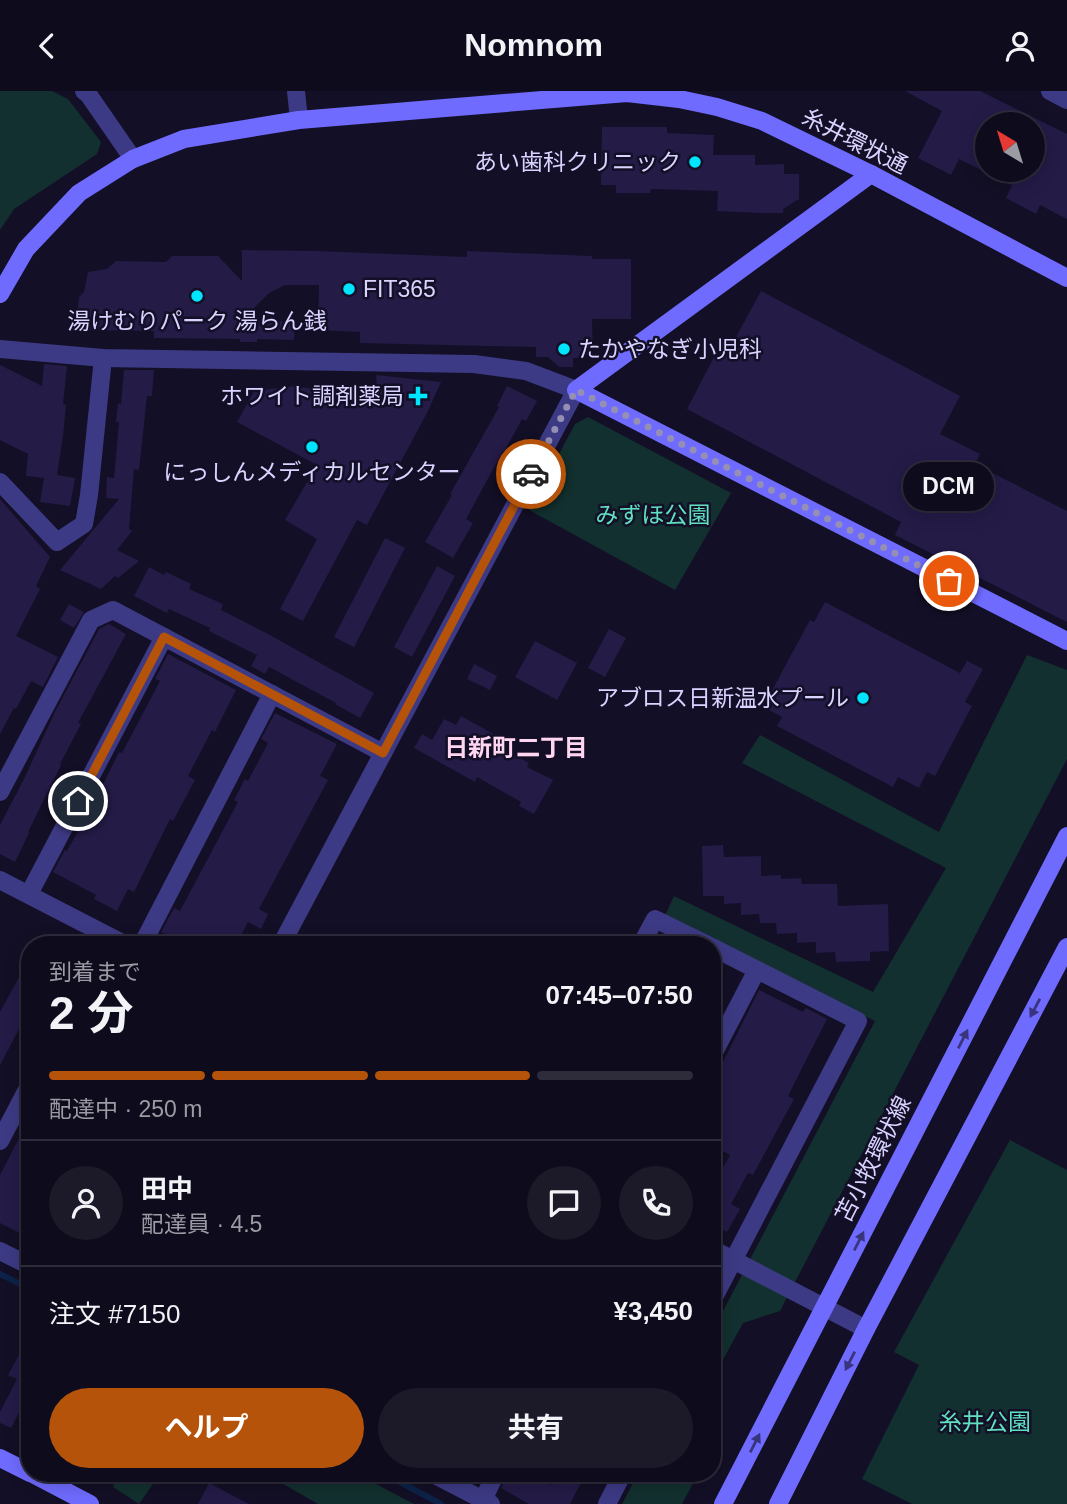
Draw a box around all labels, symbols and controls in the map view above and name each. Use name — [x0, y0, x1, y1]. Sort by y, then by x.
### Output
icon: back — [28, 27, 66, 65]
text: Nomnom — [464, 27, 603, 63]
icon: person — [1001, 27, 1039, 65]
street label: 糸井環状通 — [798, 103, 912, 179]
north arrow — [975, 112, 1045, 182]
map controls — [975, 112, 1045, 182]
place label: あい歯科クリニック — [474, 149, 681, 175]
marker: あい歯科クリニック — [687, 154, 703, 170]
place label: FIT365 — [363, 276, 436, 302]
marker: FIT365 — [341, 281, 357, 297]
marker: 湯けむりパーク 湯らん銭 — [189, 288, 205, 304]
place label: 湯けむりパーク 湯らん銭 — [67, 308, 327, 334]
place label: たかやなぎ小児科 — [578, 336, 762, 362]
marker: たかやなぎ小児科 — [556, 341, 572, 357]
place label: ホワイト調剤薬局 — [220, 383, 404, 409]
marker: ホワイト調剤薬局 — [410, 388, 426, 404]
marker: にっしんメディカルセンター — [304, 439, 320, 455]
courier — [496, 439, 566, 509]
icon: car — [512, 455, 550, 493]
place label: にっしんメディカルセンター — [163, 459, 461, 485]
callout: DCM — [904, 462, 995, 511]
text: DCM — [922, 473, 975, 499]
park label: みずほ公園 — [596, 502, 711, 528]
pin — [919, 551, 979, 611]
icon: bag — [930, 562, 968, 600]
place label: アブロス日新温水プール — [596, 685, 849, 711]
marker: アブロス日新温水プール — [855, 690, 871, 706]
district label: 日新町二丁目 — [444, 734, 588, 761]
pin — [48, 771, 108, 831]
icon: home — [59, 782, 97, 820]
text: 到着まで — [49, 959, 141, 985]
text: 07:45–07:50 — [546, 980, 693, 1010]
text: 2 分 — [49, 987, 133, 1039]
one-way arrow — [1030, 998, 1042, 1018]
one-way arrow — [957, 1029, 968, 1049]
street label: 苫小牧環状線 — [830, 1092, 916, 1226]
text: 配達中 · 250 m — [49, 1096, 202, 1122]
button: person — [49, 1166, 123, 1240]
button: chat — [527, 1166, 601, 1240]
button: phone — [619, 1166, 693, 1240]
text: 田中 — [141, 1174, 193, 1204]
text: 配達員 · 4.5 — [141, 1211, 262, 1237]
one-way arrow — [853, 1231, 864, 1251]
text: ¥3,450 — [613, 1296, 693, 1326]
text: 注文 #7150 — [49, 1299, 181, 1329]
one-way arrow — [845, 1351, 856, 1371]
button: ヘルプ — [49, 1388, 364, 1468]
button: 共有 — [378, 1388, 693, 1468]
park label: 糸井公園 — [939, 1409, 1031, 1435]
one-way arrow — [749, 1433, 760, 1453]

